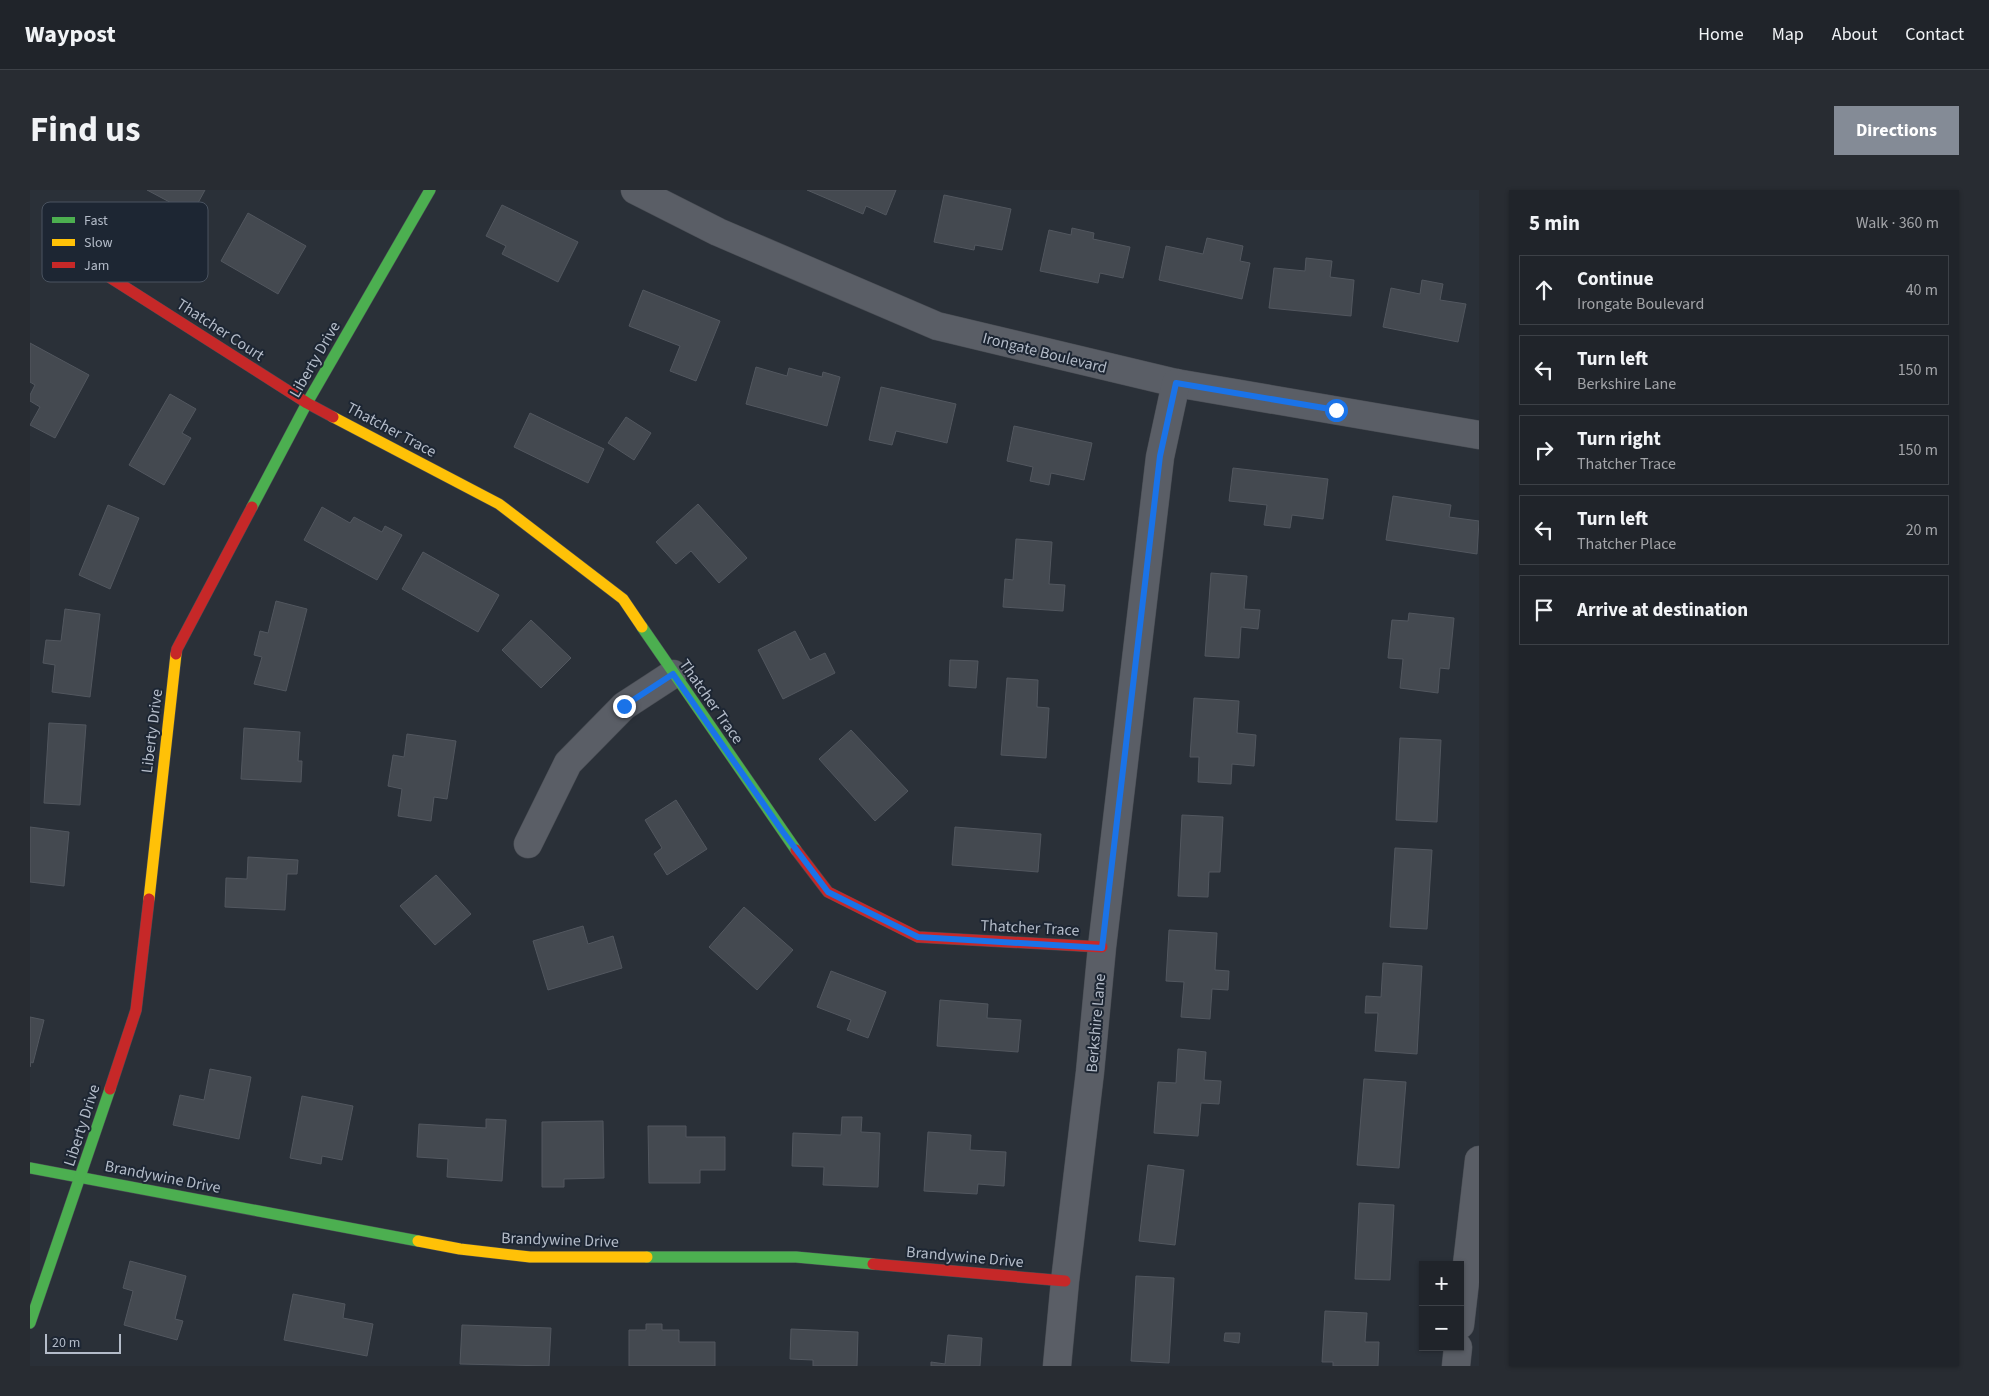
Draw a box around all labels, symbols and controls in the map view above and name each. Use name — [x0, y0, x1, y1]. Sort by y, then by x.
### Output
text: Waypost — [25, 17, 116, 52]
text: Home — [1698, 22, 1744, 47]
text: Map — [1772, 22, 1804, 47]
text: About — [1832, 22, 1877, 47]
text: Contact — [1905, 22, 1964, 47]
text: Find us — [30, 105, 140, 155]
button: Directions — [1834, 106, 1959, 155]
legend — [42, 202, 208, 282]
text: 5 min — [1529, 208, 1580, 238]
text: Fast — [84, 211, 108, 231]
text: Walk · 360 m — [1856, 212, 1939, 234]
text: Slow — [84, 233, 113, 253]
text: Jam — [84, 256, 109, 276]
text: Continue — [1577, 266, 1654, 293]
icon: ahead — [1530, 276, 1558, 304]
text: 40 m — [1906, 279, 1938, 301]
street label: Thatcher Court — [172, 293, 269, 367]
text: Irongate Boulevard — [1577, 293, 1704, 315]
street label: Liberty Drive — [284, 317, 346, 402]
street label: Irongate Boulevard — [980, 327, 1109, 379]
text: Turn left — [1577, 346, 1648, 373]
icon: left — [1530, 356, 1558, 384]
text: 150 m — [1898, 359, 1938, 381]
text: Berkshire Lane — [1577, 373, 1676, 395]
street label: Thatcher Trace — [343, 397, 440, 463]
route start — [1325, 399, 1348, 422]
text: Turn right — [1577, 426, 1661, 453]
icon: right — [1530, 436, 1558, 464]
text: 150 m — [1898, 439, 1938, 461]
text: Thatcher Trace — [1577, 453, 1676, 475]
text: Turn left — [1577, 506, 1648, 533]
icon: left — [1530, 516, 1558, 544]
text: 20 m — [1906, 519, 1938, 541]
text: Thatcher Place — [1577, 533, 1676, 555]
icon: arrive — [1530, 596, 1558, 624]
text: Arrive at destination — [1577, 597, 1748, 624]
street label: Thatcher Trace — [674, 655, 749, 748]
street label: Liberty Drive — [136, 688, 168, 775]
route end — [613, 695, 636, 718]
street label: Thatcher Trace — [980, 914, 1080, 942]
street label: Berkshire Lane — [1081, 973, 1111, 1073]
street label: Liberty Drive — [58, 1082, 106, 1169]
street label: Brandywine Drive — [103, 1155, 223, 1199]
street label: Brandywine Drive — [501, 1227, 619, 1253]
street label: Brandywine Drive — [905, 1241, 1025, 1273]
map controls — [1419, 1261, 1464, 1351]
button: + — [1419, 1261, 1464, 1306]
button: − — [1419, 1306, 1464, 1351]
scale bar — [45, 1331, 121, 1354]
text: 20 m — [52, 1333, 80, 1353]

